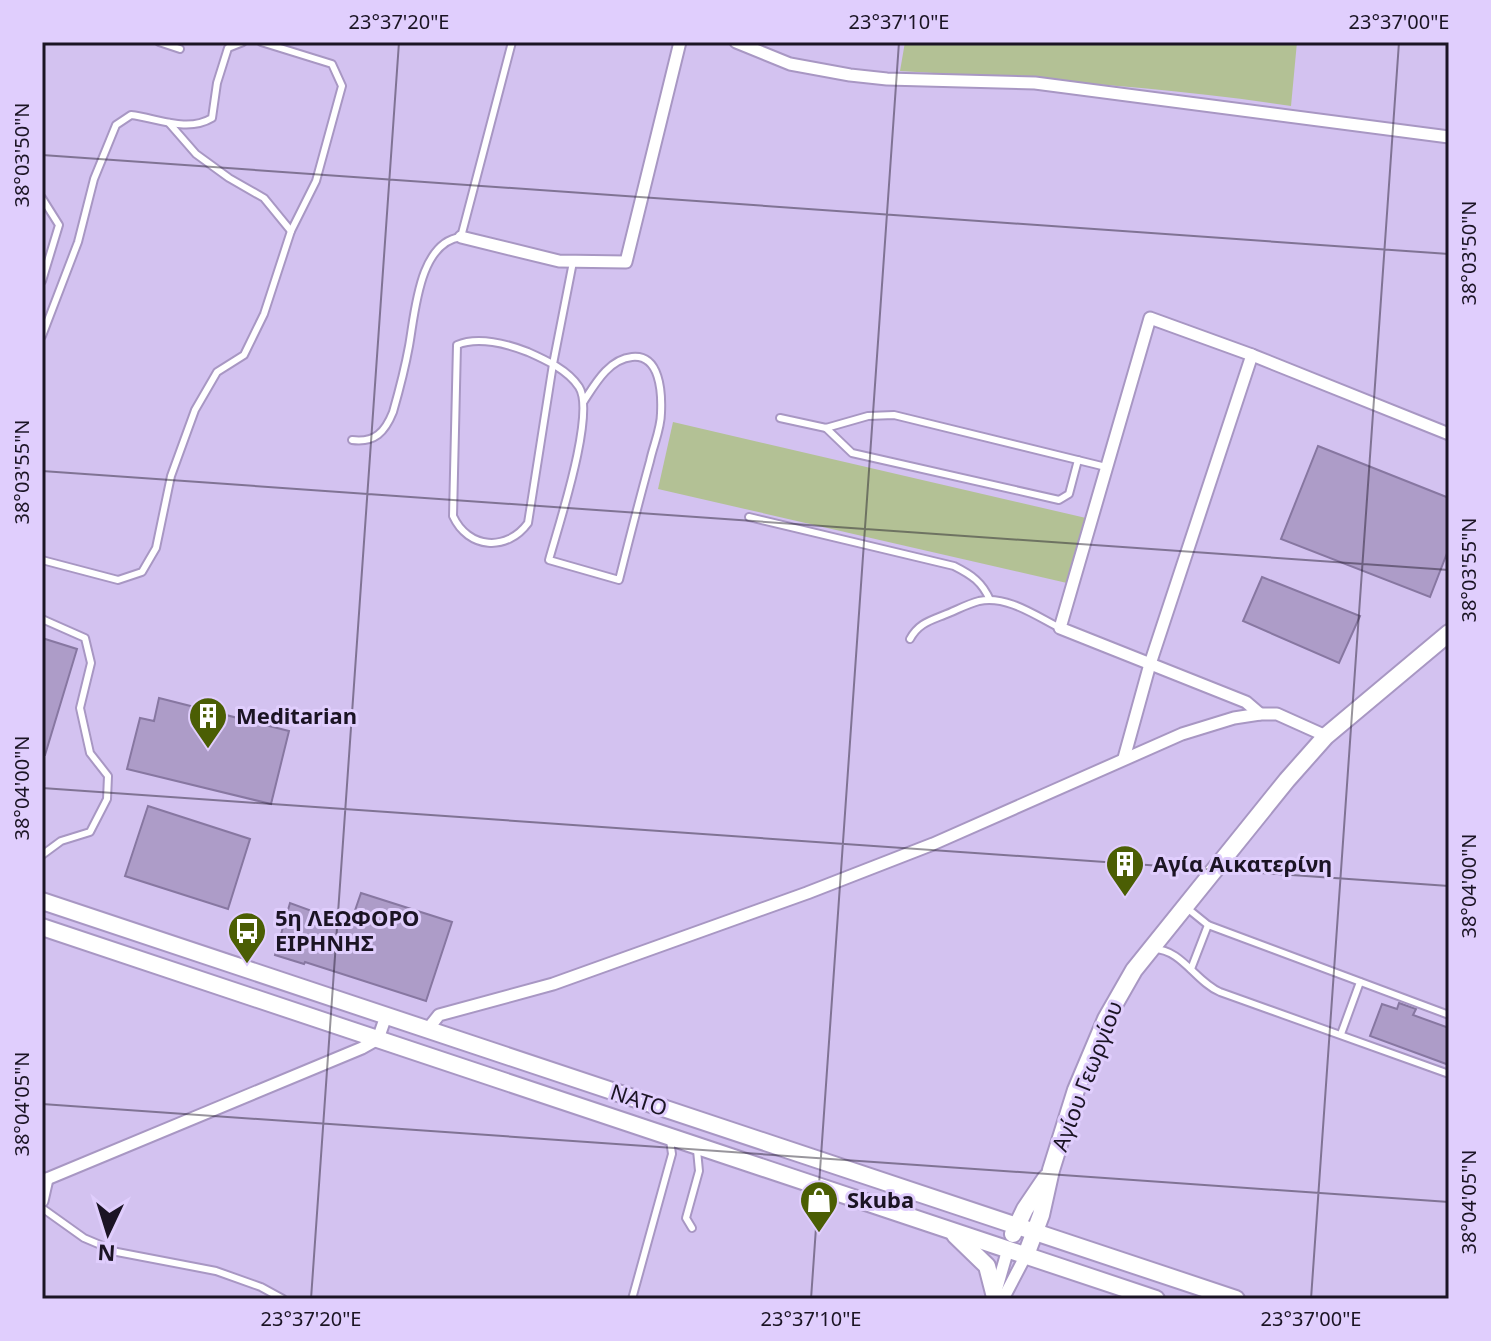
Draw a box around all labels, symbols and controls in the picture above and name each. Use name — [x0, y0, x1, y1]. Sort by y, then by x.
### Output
text: 23°37'20"E — [349, 8, 449, 35]
text: 23°37'10"E — [849, 8, 949, 35]
text: 23°37'00"E — [1349, 8, 1449, 35]
text: 38°03'50"N — [8, 102, 35, 208]
text: 38°03'50"N — [1455, 200, 1482, 306]
text: 38°03'55"N — [8, 419, 35, 525]
text: 38°03'55"N — [1455, 517, 1482, 623]
building icon: Meditarian — [187, 695, 229, 750]
place label: Meditarian — [236, 700, 357, 730]
text: 38°04'00"N — [8, 735, 35, 841]
text: 38°04'00"N — [1455, 833, 1482, 939]
building icon: Αγία Αικατερίνη — [1104, 843, 1146, 898]
place label: Αγία Αικατερίνη — [1153, 848, 1332, 878]
place label: 5η ΛΕΩΦΟΡΟ ΕΙΡΗΝΗΣ — [275, 902, 419, 957]
bus stop icon: 5η ΛΕΩΦΟΡΟ ΕΙΡΗΝΗΣ — [226, 910, 268, 965]
street label: Αγίου Γεωργίου — [1044, 996, 1129, 1155]
text: 38°04'05"N — [8, 1051, 35, 1157]
street label: ΝΑΤΟ — [607, 1076, 672, 1122]
text: 38°04'05"N — [1455, 1149, 1482, 1255]
shop icon: Skuba — [798, 1179, 840, 1234]
place label: Skuba — [847, 1184, 914, 1214]
north arrow — [68, 1193, 148, 1273]
text: N — [97, 1238, 117, 1270]
text: 23°37'20"E — [261, 1305, 361, 1332]
text: 23°37'10"E — [761, 1305, 861, 1332]
text: 23°37'00"E — [1261, 1305, 1361, 1332]

